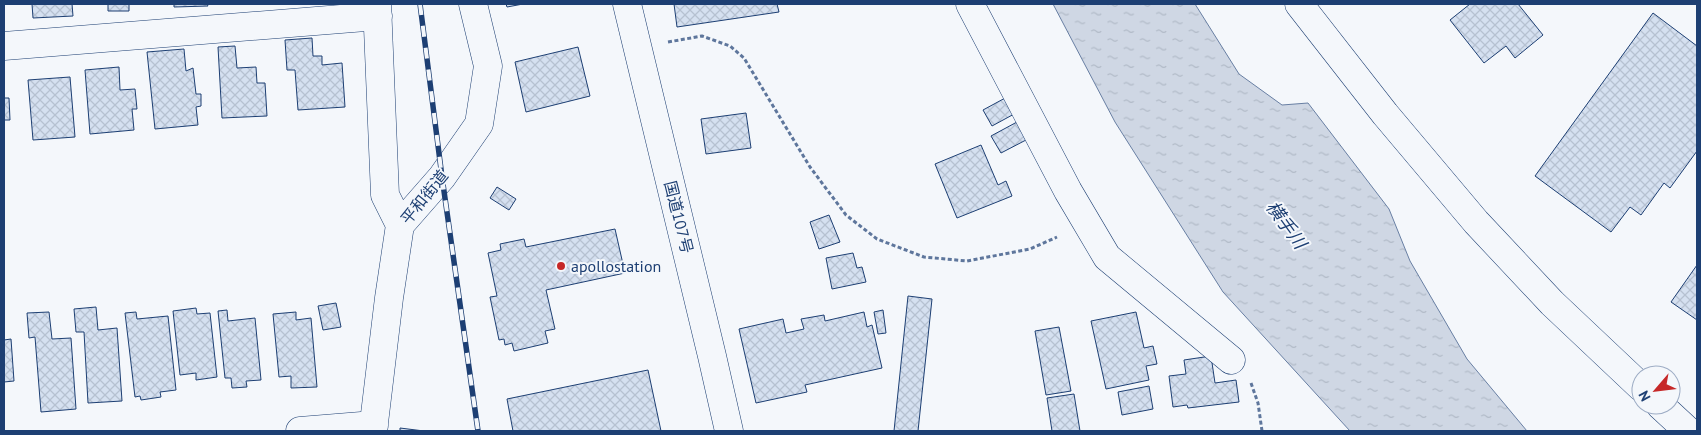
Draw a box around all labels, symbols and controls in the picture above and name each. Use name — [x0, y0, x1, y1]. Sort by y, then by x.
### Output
street label: 平和街道 — [396, 166, 452, 228]
street label: 国道107号 — [660, 179, 698, 255]
water label: 横手川 — [1261, 196, 1313, 255]
place label: apollostation — [571, 256, 661, 276]
marker: apollostation — [555, 260, 567, 272]
north arrow — [1631, 365, 1681, 415]
text: N — [1634, 388, 1655, 404]

